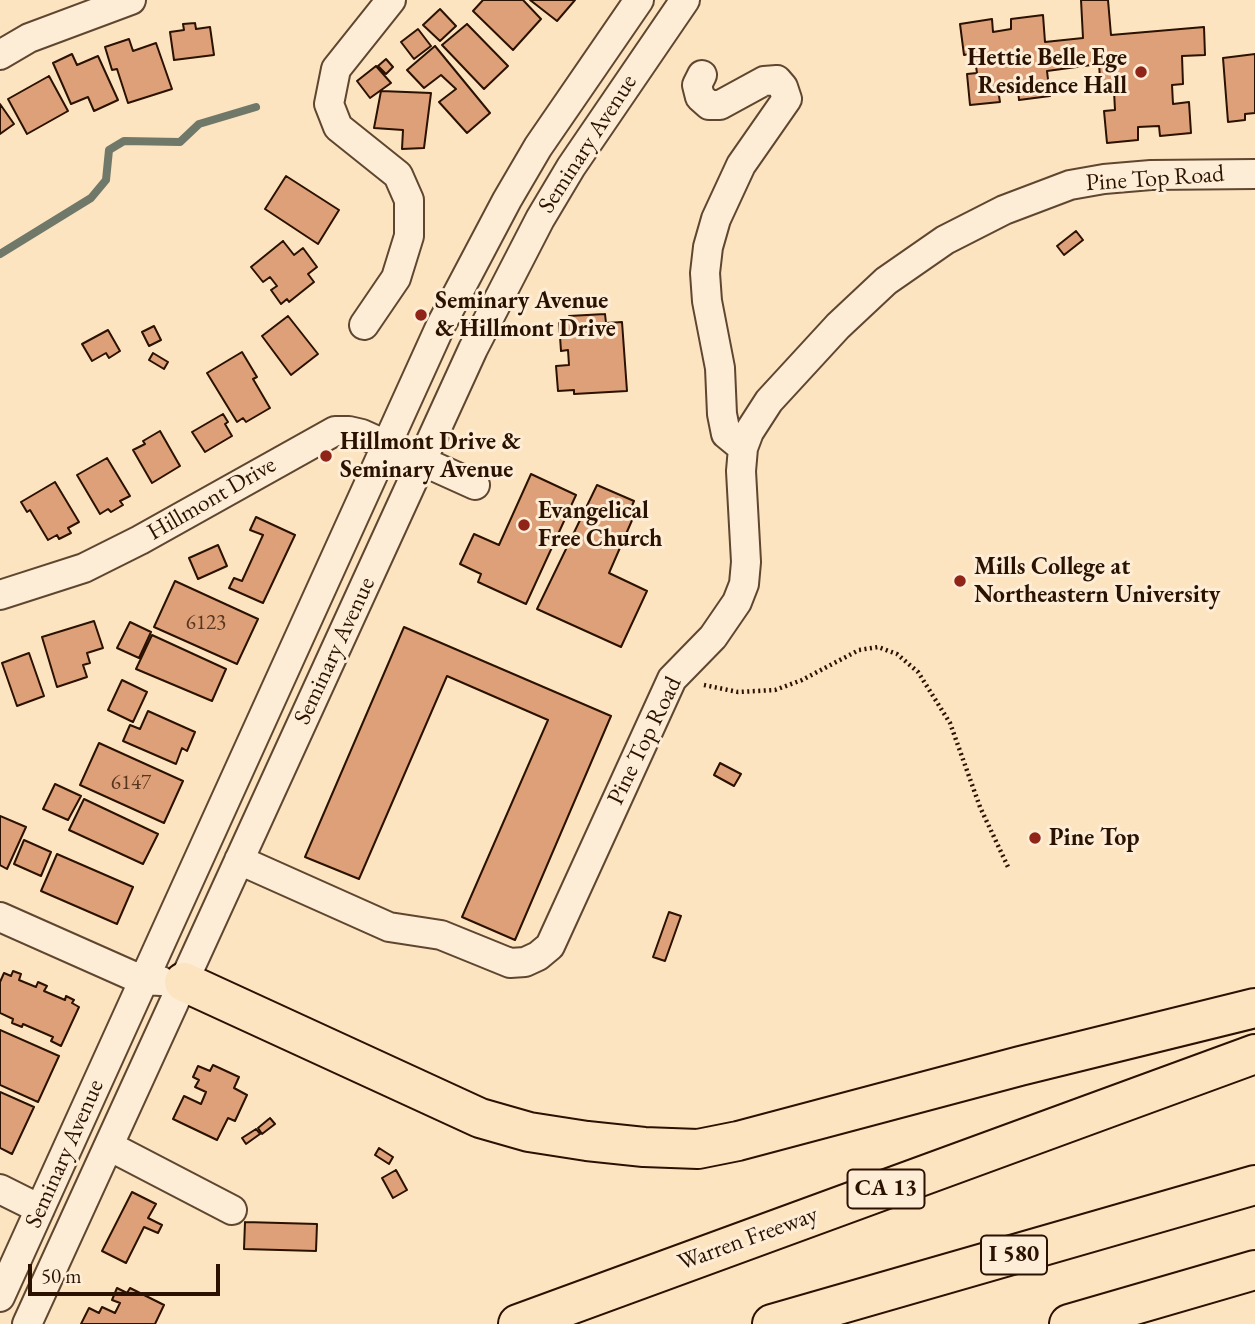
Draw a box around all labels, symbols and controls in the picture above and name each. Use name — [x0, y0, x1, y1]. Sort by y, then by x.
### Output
place label: Hettie Belle Ege Residence Hall — [967, 44, 1127, 100]
marker: Hettie Belle Ege Residence Hall — [1133, 64, 1149, 80]
street label: Seminary Avenue — [532, 69, 644, 219]
street label: Pine Top Road — [1085, 160, 1225, 198]
place label: Seminary Avenue & Hillmont Drive — [435, 287, 616, 343]
marker: Seminary Avenue & Hillmont Drive — [413, 307, 429, 323]
place label: Hillmont Drive & Seminary Avenue — [340, 428, 521, 484]
marker: Hillmont Drive & Seminary Avenue — [318, 448, 334, 464]
street label: Hillmont Drive — [143, 451, 281, 547]
place label: Evangelical Free Church — [538, 497, 662, 553]
marker: Evangelical Free Church — [516, 517, 532, 533]
place label: Mills College at Northeastern University — [974, 553, 1220, 609]
street label: Seminary Avenue — [288, 573, 382, 729]
marker: Mills College at Northeastern University — [952, 573, 968, 589]
house number: 6123 — [186, 610, 226, 636]
street label: Pine Top Road — [602, 672, 688, 810]
house number: 6147 — [111, 770, 151, 796]
place label: Pine Top — [1049, 824, 1140, 852]
marker: Pine Top — [1027, 830, 1043, 846]
street label: Seminary Avenue — [19, 1075, 111, 1233]
road number: CA 13 — [848, 1170, 924, 1208]
street label: Warren Freeway — [674, 1200, 822, 1278]
road number: I 580 — [981, 1236, 1047, 1274]
scale bar — [32, 1250, 224, 1294]
text: 50 m — [41, 1262, 82, 1289]

